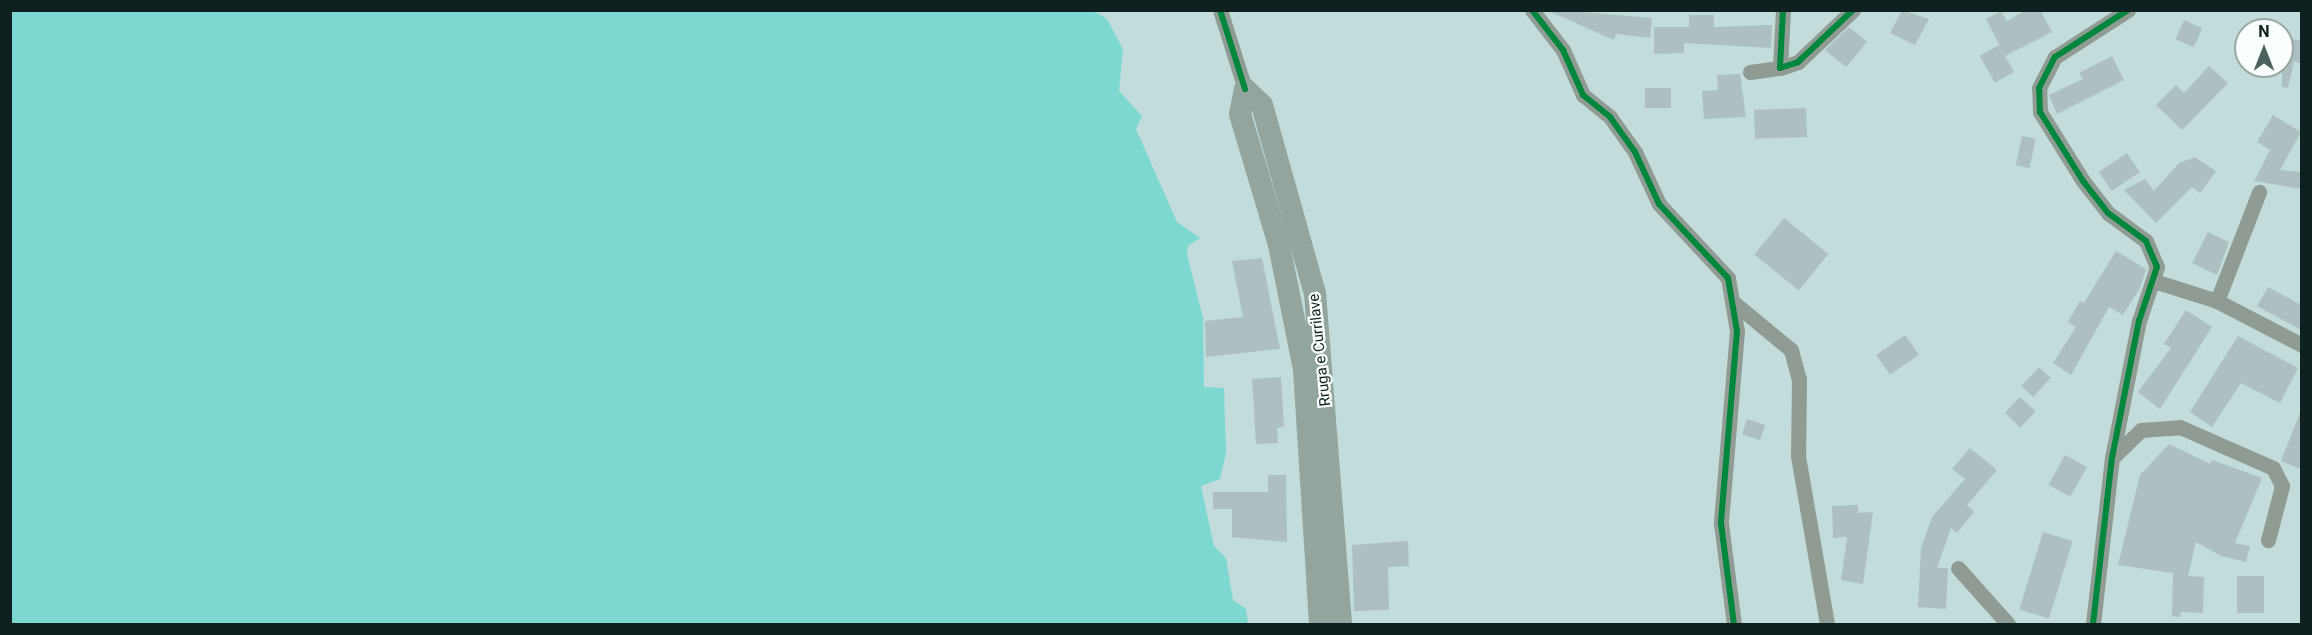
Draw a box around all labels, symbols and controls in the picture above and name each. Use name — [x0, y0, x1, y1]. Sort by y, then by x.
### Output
north arrow — [2234, 18, 2294, 78]
text: N — [2258, 22, 2270, 41]
street label: Rruga e Currilave — [1305, 293, 1335, 407]

